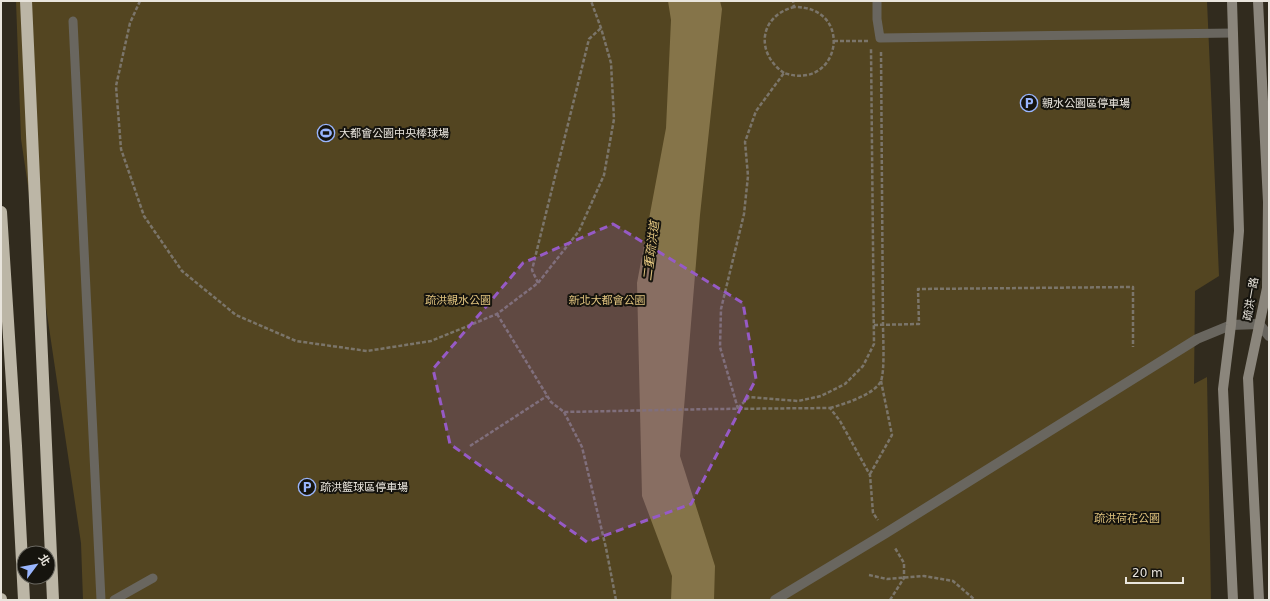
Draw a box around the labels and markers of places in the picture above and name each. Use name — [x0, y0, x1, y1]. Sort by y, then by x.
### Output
parking icon: 親水公園區停車場 — [1019, 93, 1039, 113]
place label: 親水公園區停車場 — [1042, 97, 1130, 110]
sports icon: 大都會公園中央棒球場 — [316, 123, 336, 143]
place label: 大都會公園中央棒球場 — [339, 127, 449, 140]
parking icon: 疏洪籃球區停車場 — [297, 477, 317, 497]
place label: 疏洪籃球區停車場 — [320, 481, 408, 494]

